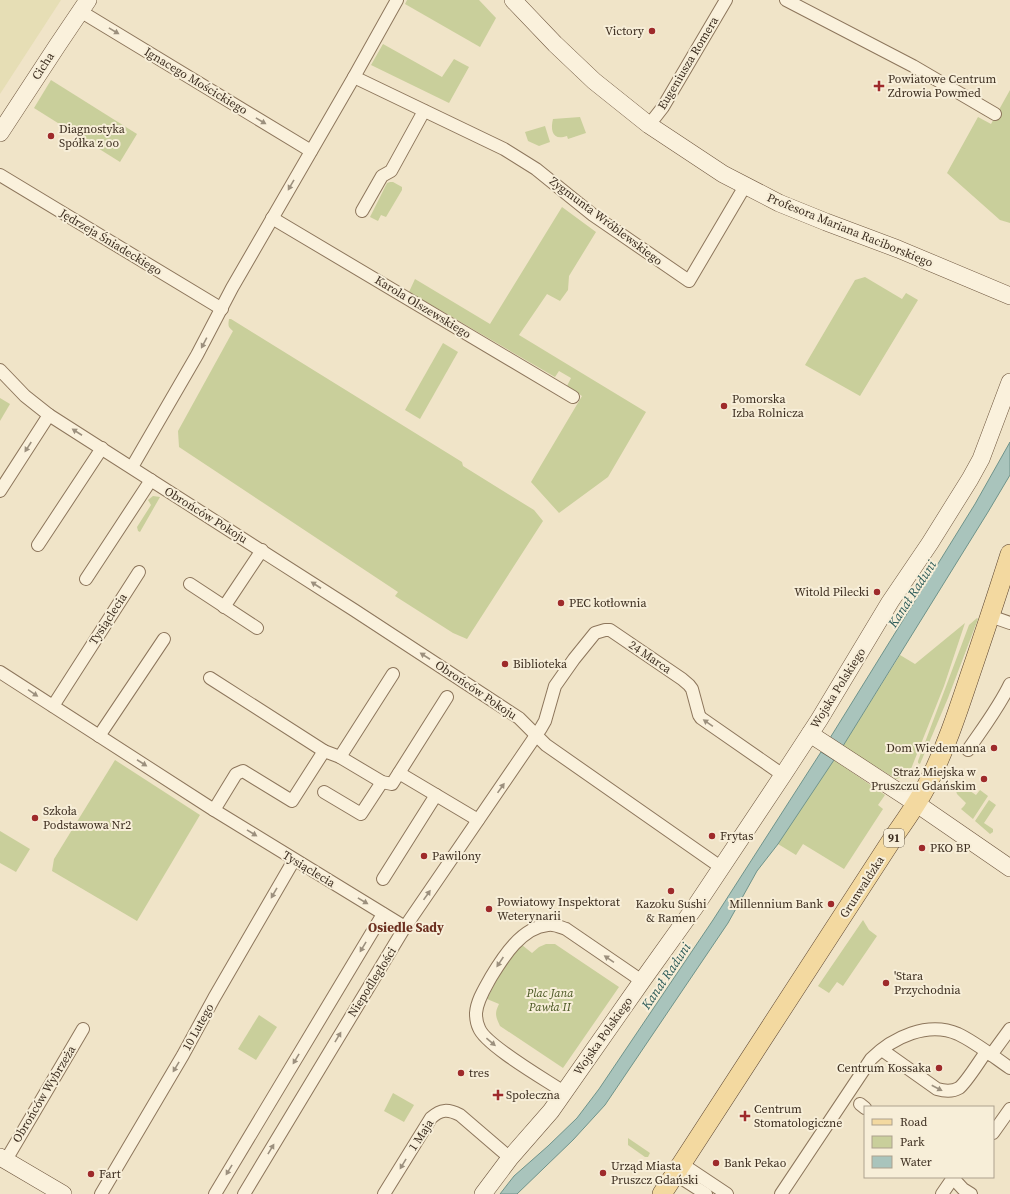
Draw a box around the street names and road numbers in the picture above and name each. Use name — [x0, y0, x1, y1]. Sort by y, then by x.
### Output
street label: Eugeniusza Romera — [654, 13, 723, 113]
street label: Ignacego Mościckiego — [141, 44, 251, 118]
street label: Cicha — [28, 48, 58, 83]
street label: Zygmunta Wróblewskiego — [546, 173, 666, 269]
street label: Profesora Mariana Raciborskiego — [765, 189, 936, 271]
street label: Jędrzeja Śniadeckiego — [56, 205, 166, 279]
street label: Karola Olszewskiego — [372, 272, 474, 342]
street label: Obrońców Pokoju — [161, 483, 251, 547]
street label: Tysiąclecia — [85, 589, 131, 648]
street label: 24 Marca — [625, 637, 675, 678]
street label: Wojska Polskiego — [807, 644, 869, 731]
street label: Obrońców Pokoju — [432, 657, 520, 723]
road number: 91 — [884, 829, 904, 847]
street label: Tysiąclecia — [280, 847, 339, 891]
street label: Grunwaldzka — [836, 852, 888, 921]
street label: Niepodległości — [344, 944, 400, 1020]
street label: Wojska Polskiego — [570, 993, 636, 1078]
street label: 10 Lutego — [179, 1000, 218, 1053]
street label: Obrońców Wybrzeża — [9, 1042, 80, 1145]
street label: 1 Maja — [405, 1115, 438, 1154]

